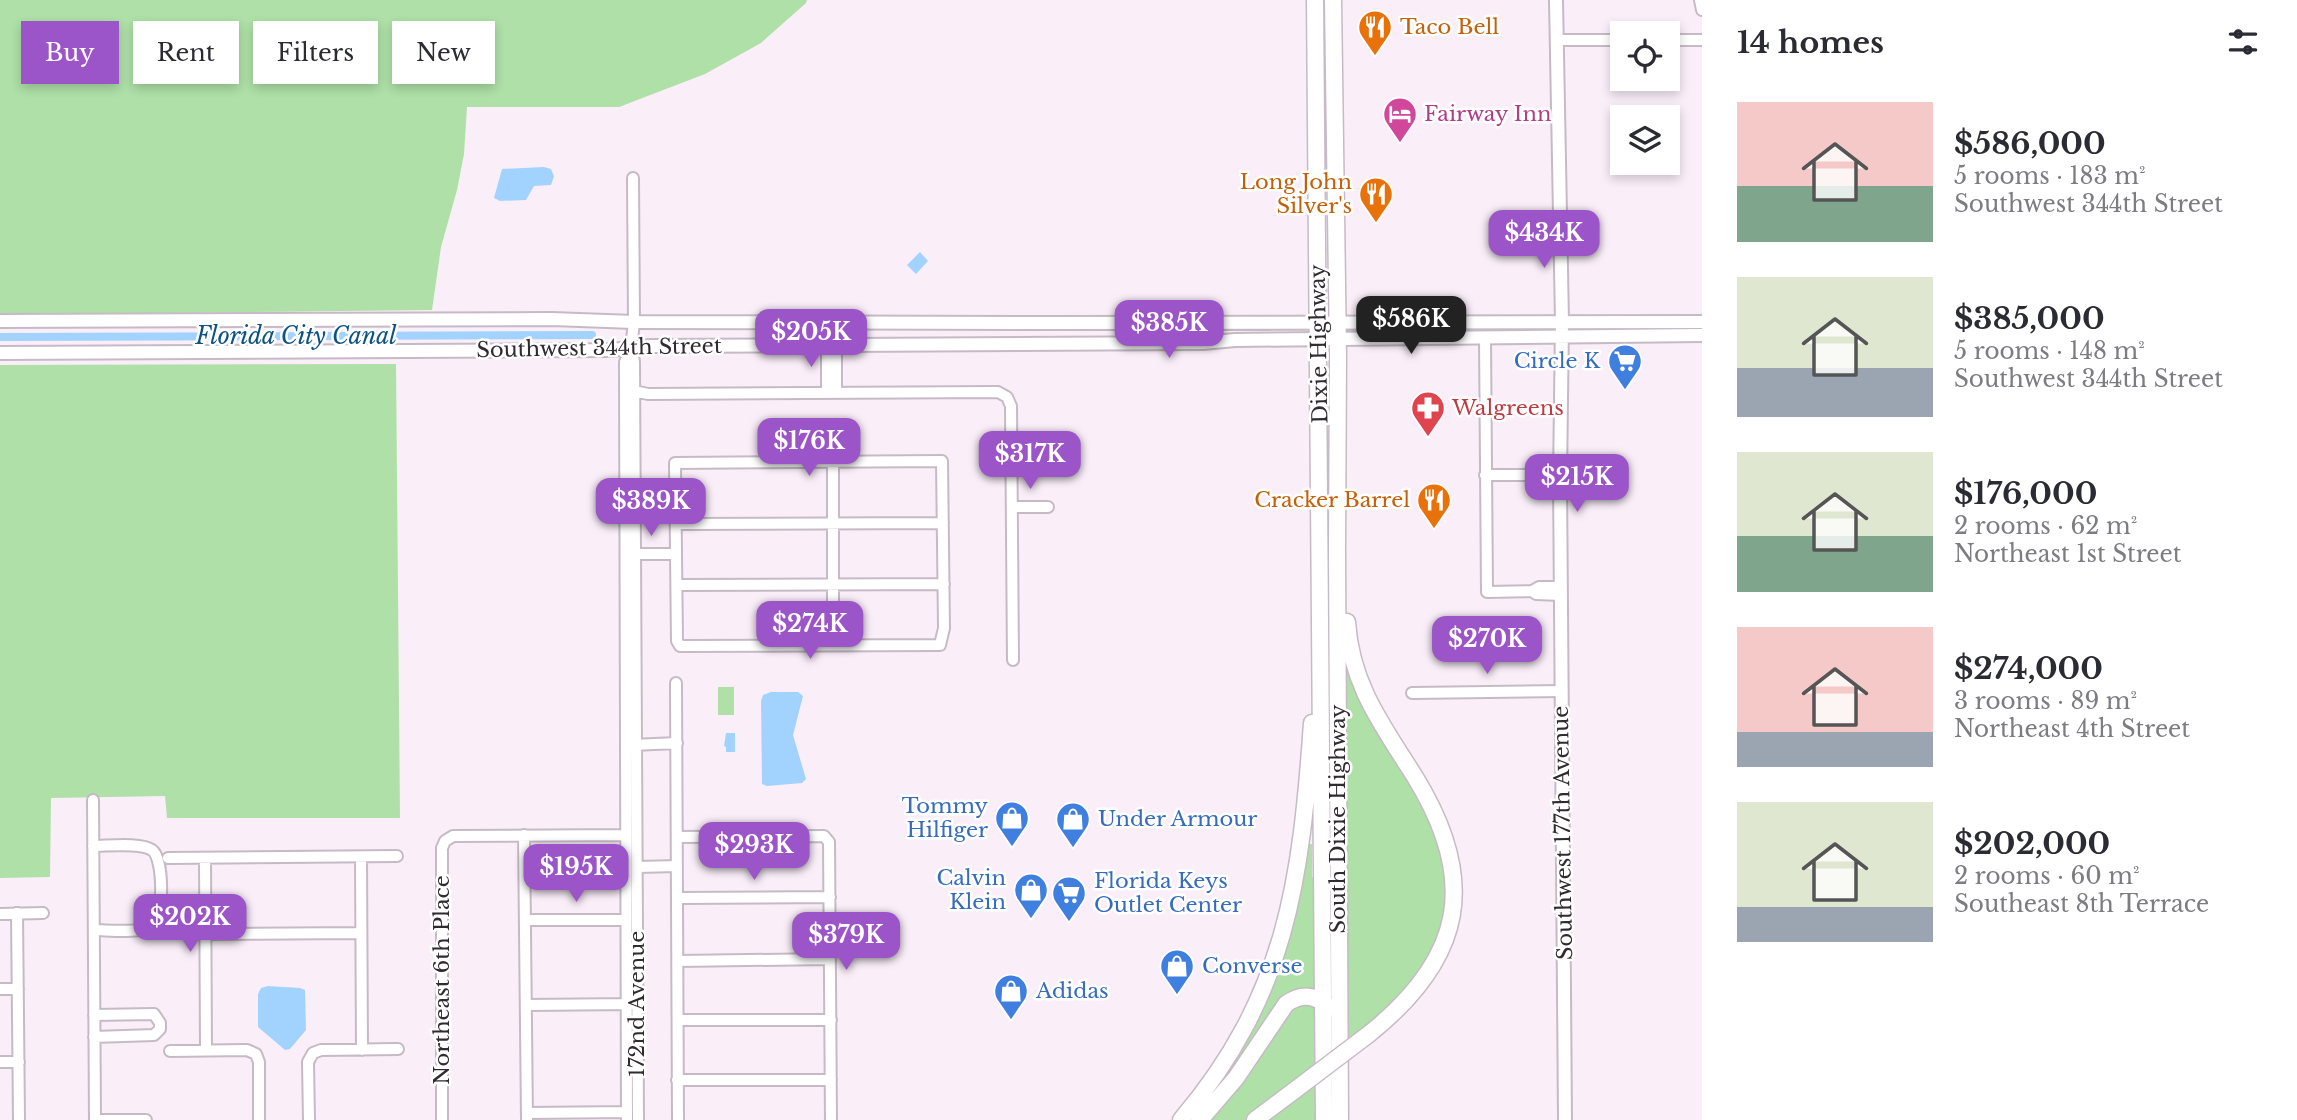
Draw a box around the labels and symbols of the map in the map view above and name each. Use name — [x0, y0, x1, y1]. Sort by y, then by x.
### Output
restaurant icon: Taco Bell — [1356, 8, 1394, 57]
place label: Taco Bell — [1400, 14, 1499, 40]
hotel icon: Fairway Inn — [1381, 95, 1419, 144]
place label: Fairway Inn — [1424, 101, 1551, 127]
place label: Long John Silver's — [1240, 169, 1352, 219]
restaurant icon: Long John Silver's — [1357, 175, 1395, 224]
pin: $434K — [1495, 210, 1593, 270]
street label: Dixie Highway — [1305, 264, 1333, 424]
pin: $586K — [1362, 296, 1460, 356]
pin: $385K — [1120, 300, 1218, 360]
pin: $205K — [762, 310, 860, 369]
water label: Florida City Canal — [194, 322, 397, 350]
street label: Southwest 344th Street — [476, 333, 722, 363]
supermarket icon: Circle K — [1606, 342, 1644, 391]
place label: Circle K — [1514, 348, 1601, 374]
pharmacy icon: Walgreens — [1409, 389, 1447, 438]
place label: Walgreens — [1451, 395, 1564, 421]
pin: $176K — [760, 419, 858, 478]
pin: $317K — [981, 432, 1079, 491]
pin: $215K — [1528, 454, 1626, 514]
pin: $389K — [602, 478, 700, 538]
restaurant icon: Cracker Barrel — [1415, 481, 1453, 530]
place label: Cracker Barrel — [1254, 487, 1410, 513]
pin: $274K — [761, 602, 859, 661]
pin: $270K — [1438, 616, 1536, 676]
street label: South Dixie Highway — [1325, 704, 1351, 933]
street label: Southwest 177th Avenue — [1548, 706, 1578, 960]
place label: Tommy Hilfiger — [902, 793, 989, 843]
shop icon: Tommy Hilfiger — [993, 799, 1031, 848]
shop icon: Under Armour — [1054, 800, 1092, 849]
place label: Under Armour — [1098, 806, 1257, 832]
pin: $293K — [705, 822, 803, 882]
pin: $195K — [527, 844, 625, 904]
place label: Calvin Klein — [936, 865, 1006, 915]
place label: Florida Keys Outlet Center — [1094, 868, 1242, 918]
shop icon: Calvin Klein — [1012, 871, 1050, 920]
supermarket icon: Florida Keys Outlet Center — [1050, 874, 1088, 923]
street label: Northeast 6th Place — [429, 875, 455, 1085]
pin: $202K — [141, 894, 239, 954]
pin: $379K — [797, 912, 895, 972]
street label: 172nd Avenue — [624, 931, 650, 1077]
shop icon: Converse — [1158, 947, 1196, 996]
place label: Converse — [1202, 953, 1303, 979]
shop icon: Adidas — [992, 972, 1030, 1021]
place label: Adidas — [1035, 978, 1109, 1004]

